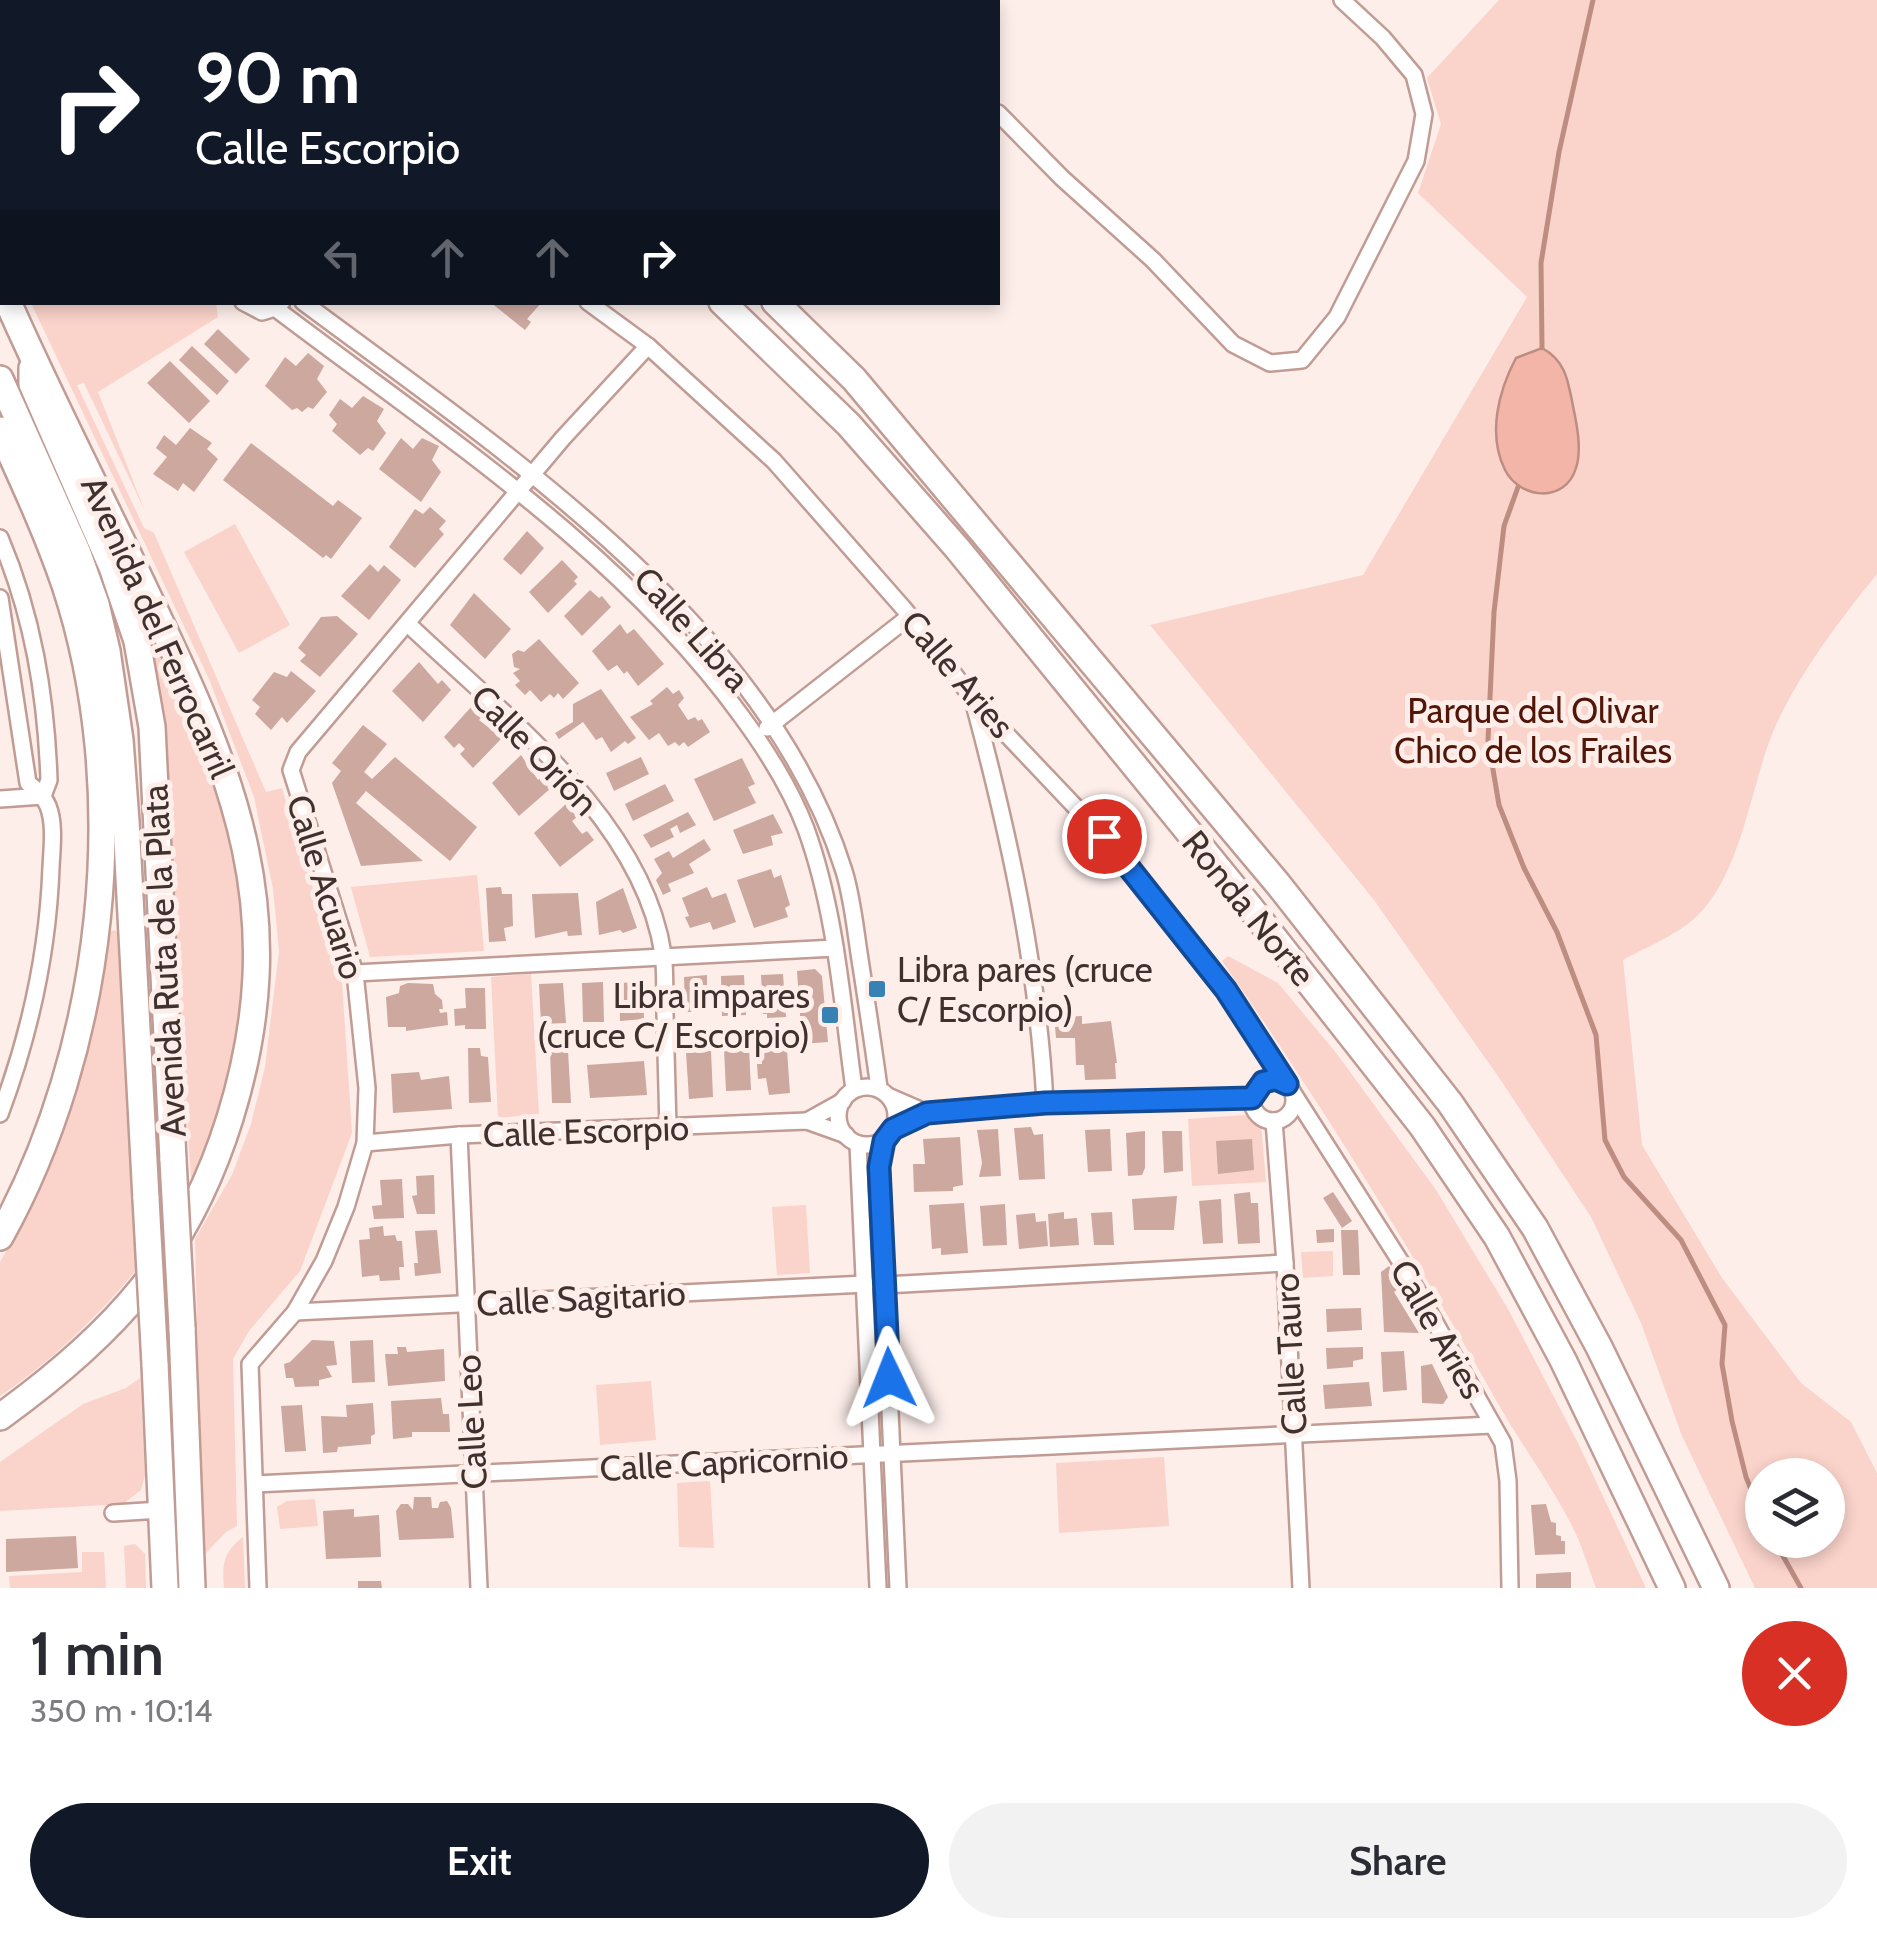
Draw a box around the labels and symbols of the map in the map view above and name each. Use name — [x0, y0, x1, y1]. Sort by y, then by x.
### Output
street label: Avenida del Ferrocarril — [72, 469, 244, 785]
street label: Calle Libra — [625, 558, 759, 700]
street label: Calle Aries — [892, 602, 1024, 746]
street label: Calle Orión — [462, 676, 608, 824]
park label: Parque del Olivar Chico de los Frailes — [1394, 689, 1672, 772]
street label: Avenida Ruta de la Plata — [133, 783, 195, 1138]
street label: Calle Acuario — [278, 790, 374, 984]
pin — [1062, 794, 1147, 879]
street label: Ronda Norte — [1173, 822, 1325, 994]
place label: Libra pares (cruce C/ Escorpio) — [897, 948, 1153, 1031]
place label: Libra impares (cruce C/ Escorpio) — [537, 974, 810, 1057]
marker: Libra pares (cruce C/ Escorpio) — [866, 978, 888, 1000]
marker: Libra impares (cruce C/ Escorpio) — [819, 1004, 841, 1026]
street label: Calle Escorpio — [482, 1106, 690, 1156]
street label: Calle Aries — [1381, 1252, 1495, 1406]
street label: Calle Sagitario — [475, 1271, 687, 1325]
street label: Calle Tauro — [1264, 1272, 1316, 1436]
position arrow — [837, 1326, 941, 1430]
street label: Calle Leo — [446, 1354, 496, 1490]
street label: Calle Capricornio — [599, 1434, 849, 1490]

